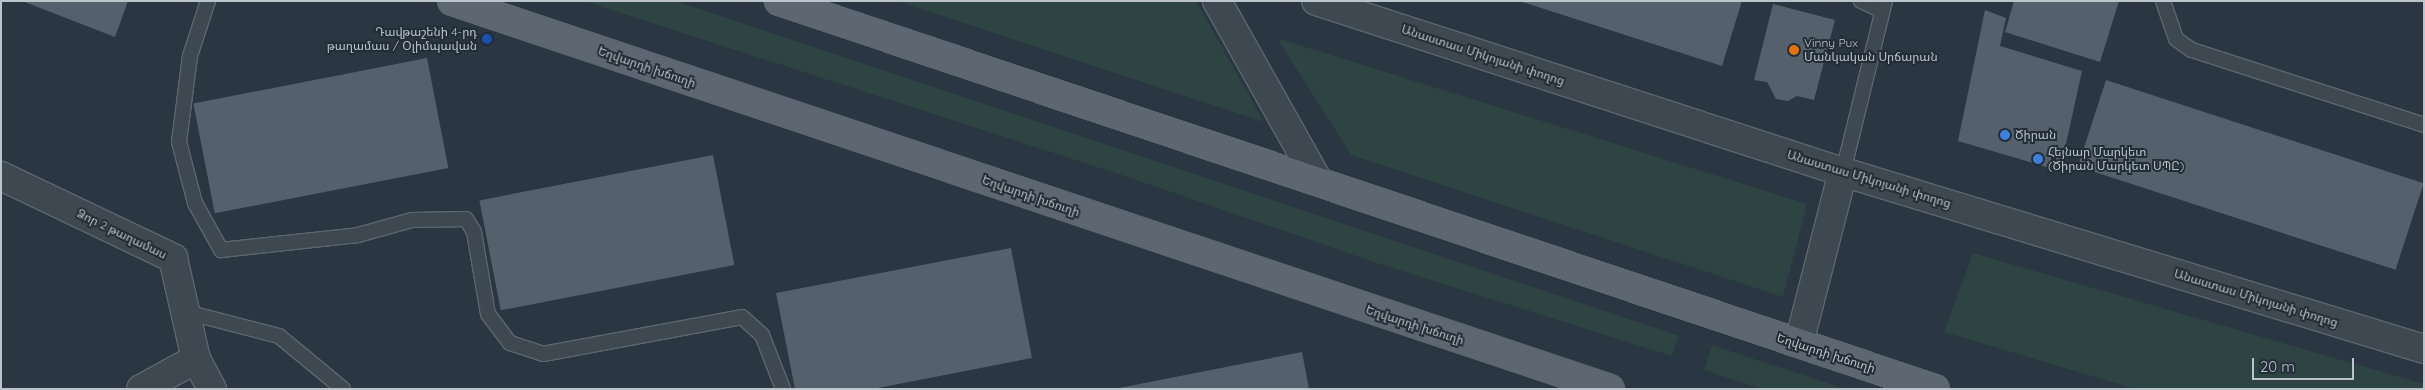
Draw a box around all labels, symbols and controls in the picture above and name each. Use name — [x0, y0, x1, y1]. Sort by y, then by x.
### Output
street label: Անաստաս Միկոյանի փողոց — [1400, 22, 1566, 88]
place label: Դավթաշենի 4-րդ թաղամաս / Օլիմպավան — [327, 25, 477, 53]
marker: Դավթաշենի 4-րդ թաղամաս / Օլիմպավան — [481, 33, 493, 45]
place label: Vinny Pux Մանկական Սրճարան — [1804, 36, 1938, 64]
street label: Եղվարդի խճուղի — [596, 44, 698, 90]
marker: Vinny Pux Մանկական Սրճարան — [1788, 44, 1800, 56]
place label: Ծիրան — [2015, 128, 2056, 142]
marker: Ծիրան — [1999, 129, 2011, 141]
place label: Հեյնար Մարկետ (Ծիրան Մարկետ ՍՊԸ) — [2048, 145, 2184, 173]
street label: Անաստաս Միկոյանի փողոց — [1785, 147, 1953, 211]
marker: Հեյնար Մարկետ (Ծիրան Մարկետ ՍՊԸ) — [2032, 153, 2044, 165]
street label: Եղվարդի խճուղի — [980, 173, 1082, 219]
street label: Ձոր 2 թաղամաս — [75, 206, 169, 262]
street label: Անաստաս Միկոյանի փողոց — [2172, 266, 2340, 330]
street label: Եղվարդի խճուղի — [1364, 302, 1466, 348]
street label: Եղվարդի խճուղի — [1775, 330, 1877, 376]
scale bar — [2255, 348, 2358, 380]
text: 20 m — [2260, 357, 2295, 376]

